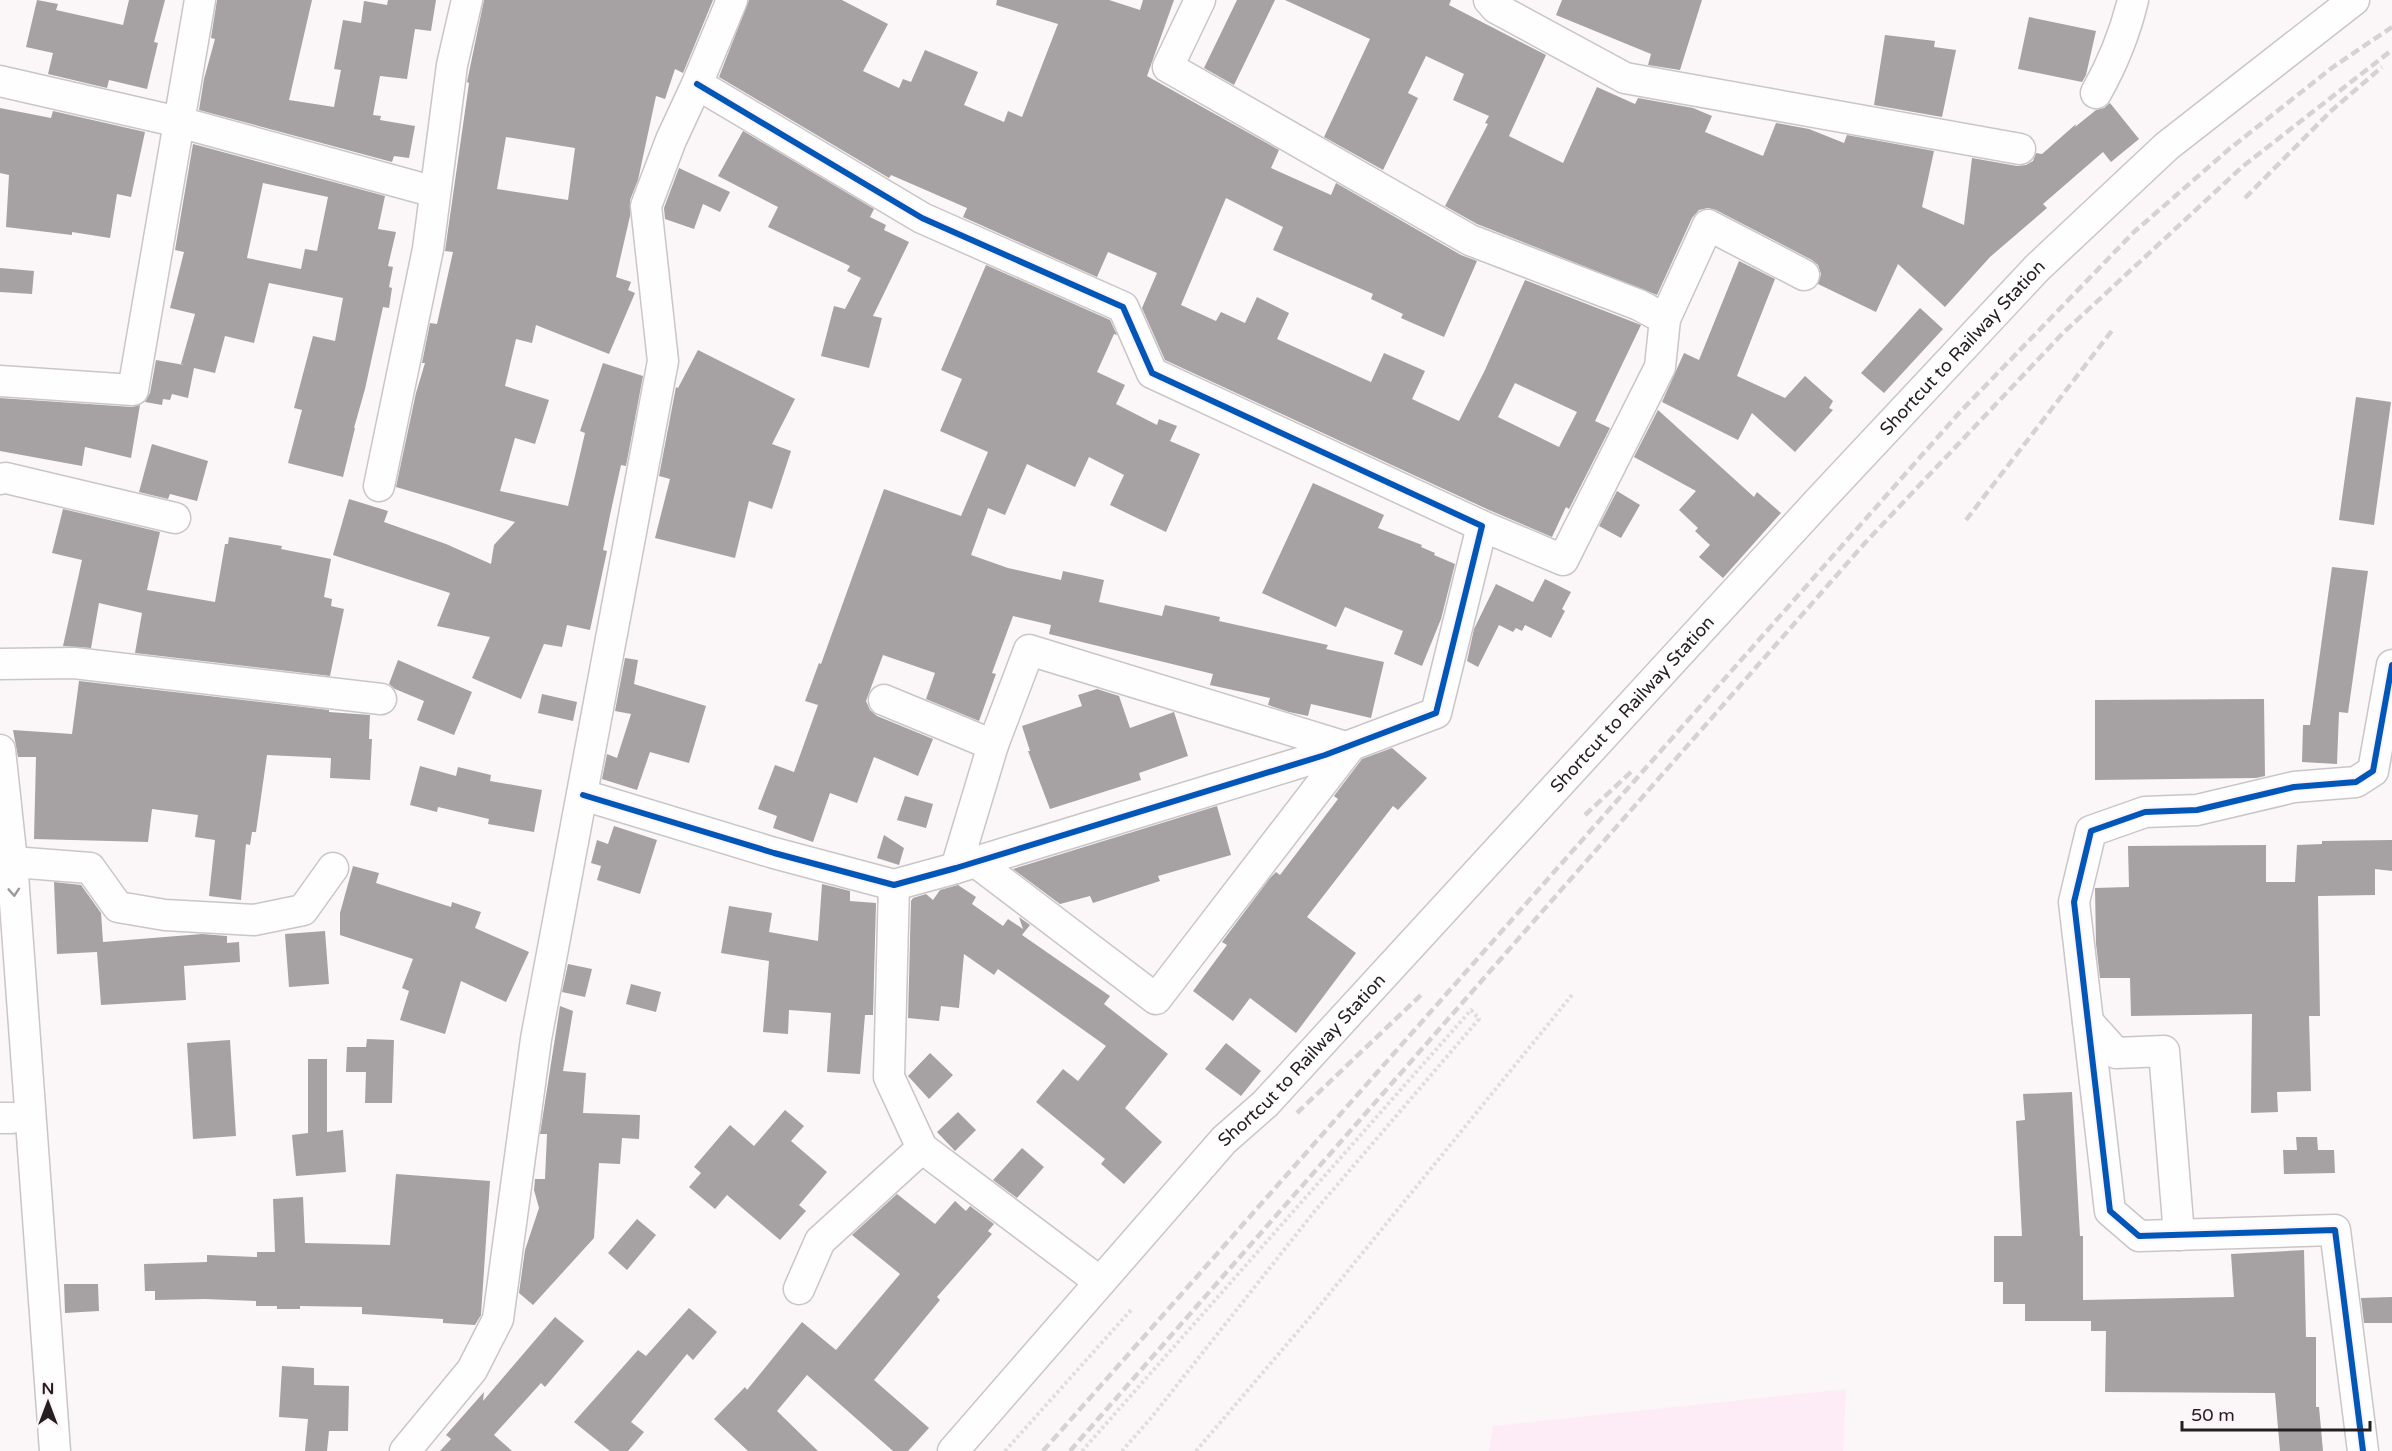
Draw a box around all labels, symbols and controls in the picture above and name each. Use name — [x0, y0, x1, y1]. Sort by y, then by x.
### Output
street label: Shortcut to Railway Station — [1875, 255, 2050, 440]
street label: Shortcut to Railway Station — [1546, 611, 1719, 797]
one-way arrow — [7, 888, 20, 897]
street label: Shortcut to Railway Station — [1213, 969, 1390, 1151]
north arrow — [18, 1373, 78, 1433]
text: N — [42, 1379, 54, 1399]
scale bar — [2182, 1394, 2370, 1432]
text: 50 m — [2191, 1404, 2235, 1426]

